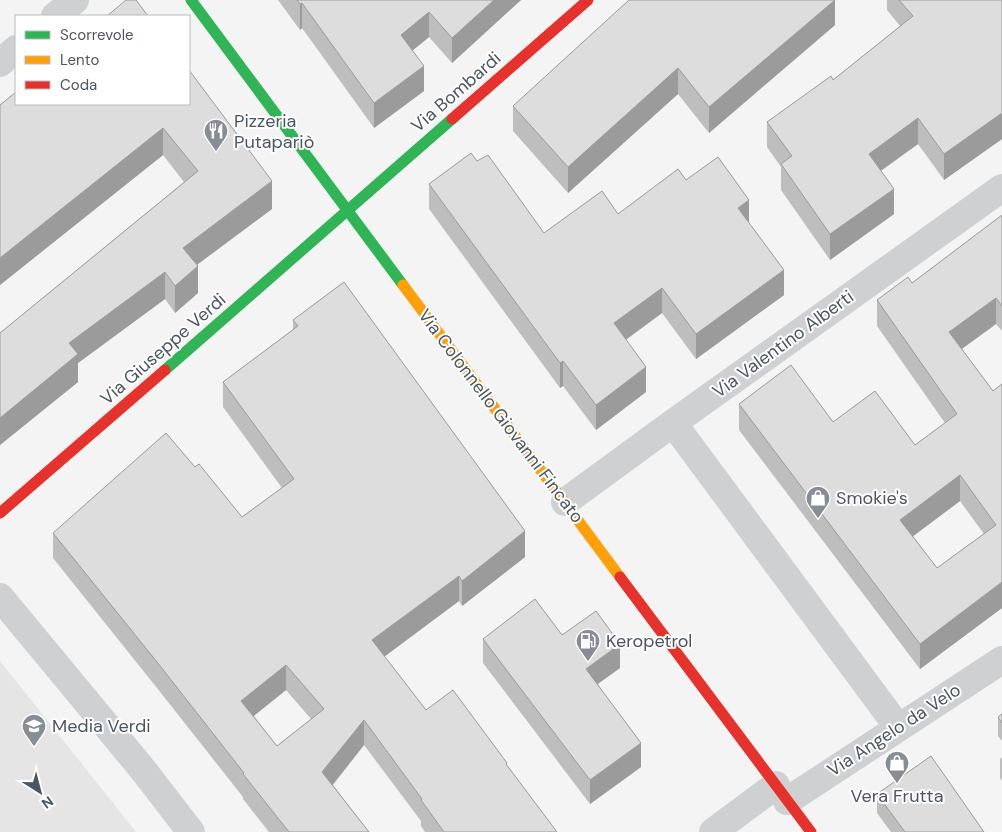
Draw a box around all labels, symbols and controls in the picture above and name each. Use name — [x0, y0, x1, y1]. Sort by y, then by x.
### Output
legend — [15, 15, 190, 105]
text: Scorrevole — [60, 25, 134, 45]
street label: Via Bombardi — [406, 46, 506, 138]
text: Lento — [60, 50, 99, 70]
text: Coda — [60, 75, 97, 95]
place label: Pizzeria Putapariò — [234, 109, 314, 154]
restaurant icon: Pizzeria Putapariò — [203, 118, 229, 152]
street label: Via Valentino Alberti — [708, 285, 858, 403]
street label: Via Giuseppe Verdi — [95, 288, 231, 410]
street label: Via Colonnello Giovanni Fincato — [413, 304, 589, 528]
shop icon: Smokie's — [805, 485, 831, 519]
place label: Smokie's — [836, 486, 908, 510]
fuel station icon: Keropetrol — [575, 628, 601, 662]
place label: Keropetrol — [606, 629, 692, 653]
street label: Via Angelo da Velo — [823, 678, 965, 782]
school or university icon: Media Verdi — [21, 713, 47, 747]
place label: Media Verdi — [52, 714, 151, 738]
shop icon: Vera Frutta — [884, 750, 910, 784]
north arrow — [15, 767, 65, 817]
place label: Vera Frutta — [851, 784, 943, 808]
text: N — [38, 792, 57, 813]

